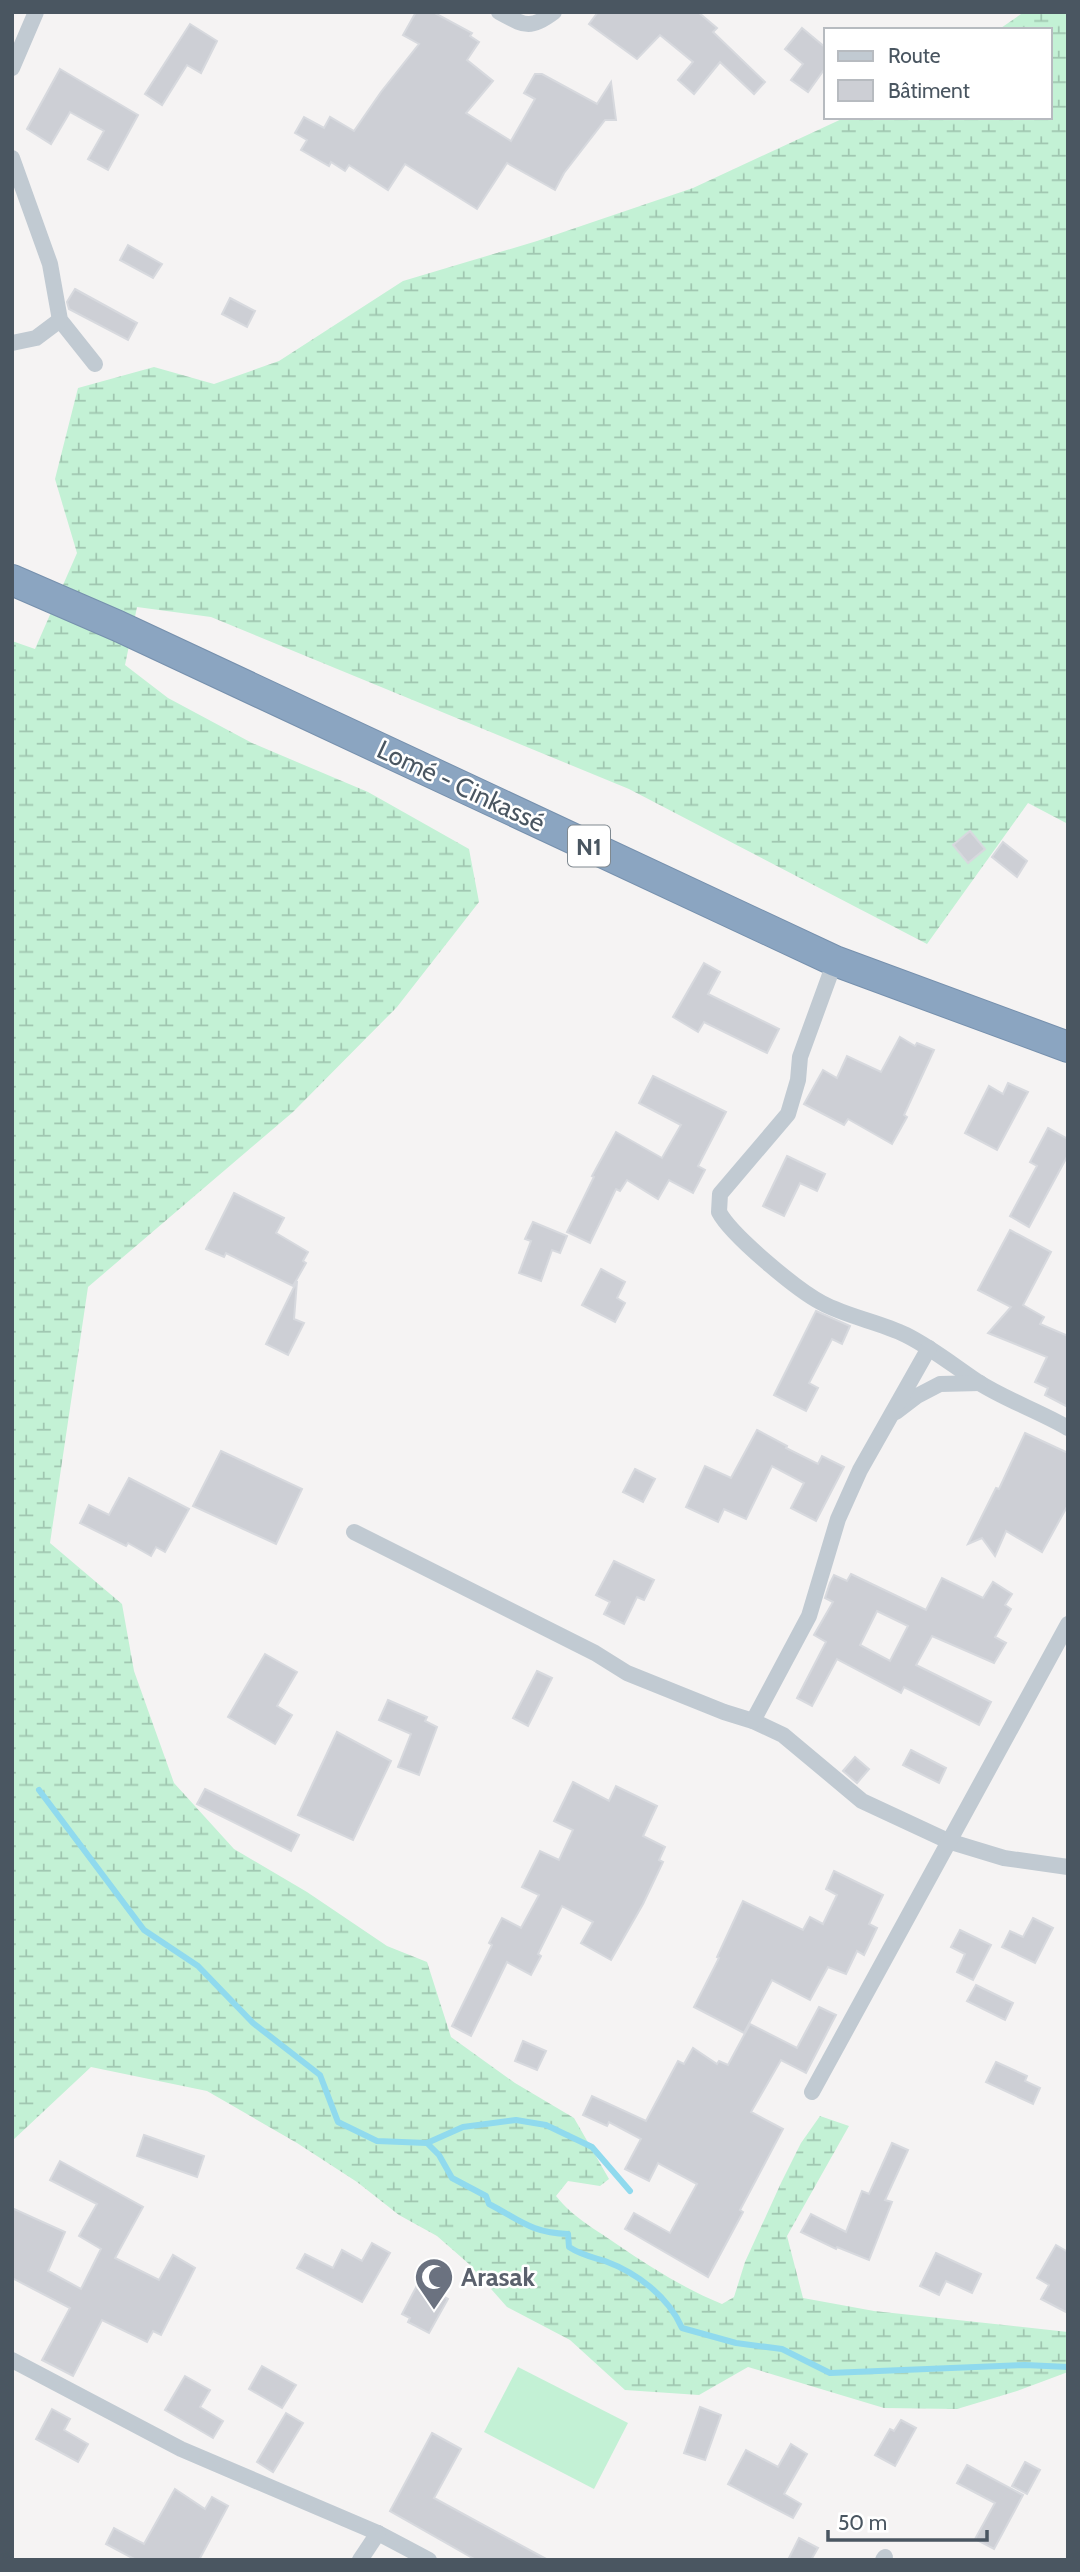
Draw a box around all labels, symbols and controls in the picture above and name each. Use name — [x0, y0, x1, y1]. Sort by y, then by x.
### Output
legend — [824, 28, 1052, 119]
text: Route — [888, 43, 941, 68]
text: Bâtiment — [888, 78, 970, 103]
street label: Lomé - Cinkassé — [372, 733, 550, 839]
road number: N1 — [568, 826, 610, 866]
mosque icon: Arasak — [413, 2256, 455, 2311]
place label: Arasak — [461, 2261, 536, 2293]
scale bar — [828, 2498, 987, 2542]
text: 50 m — [838, 2510, 887, 2535]

